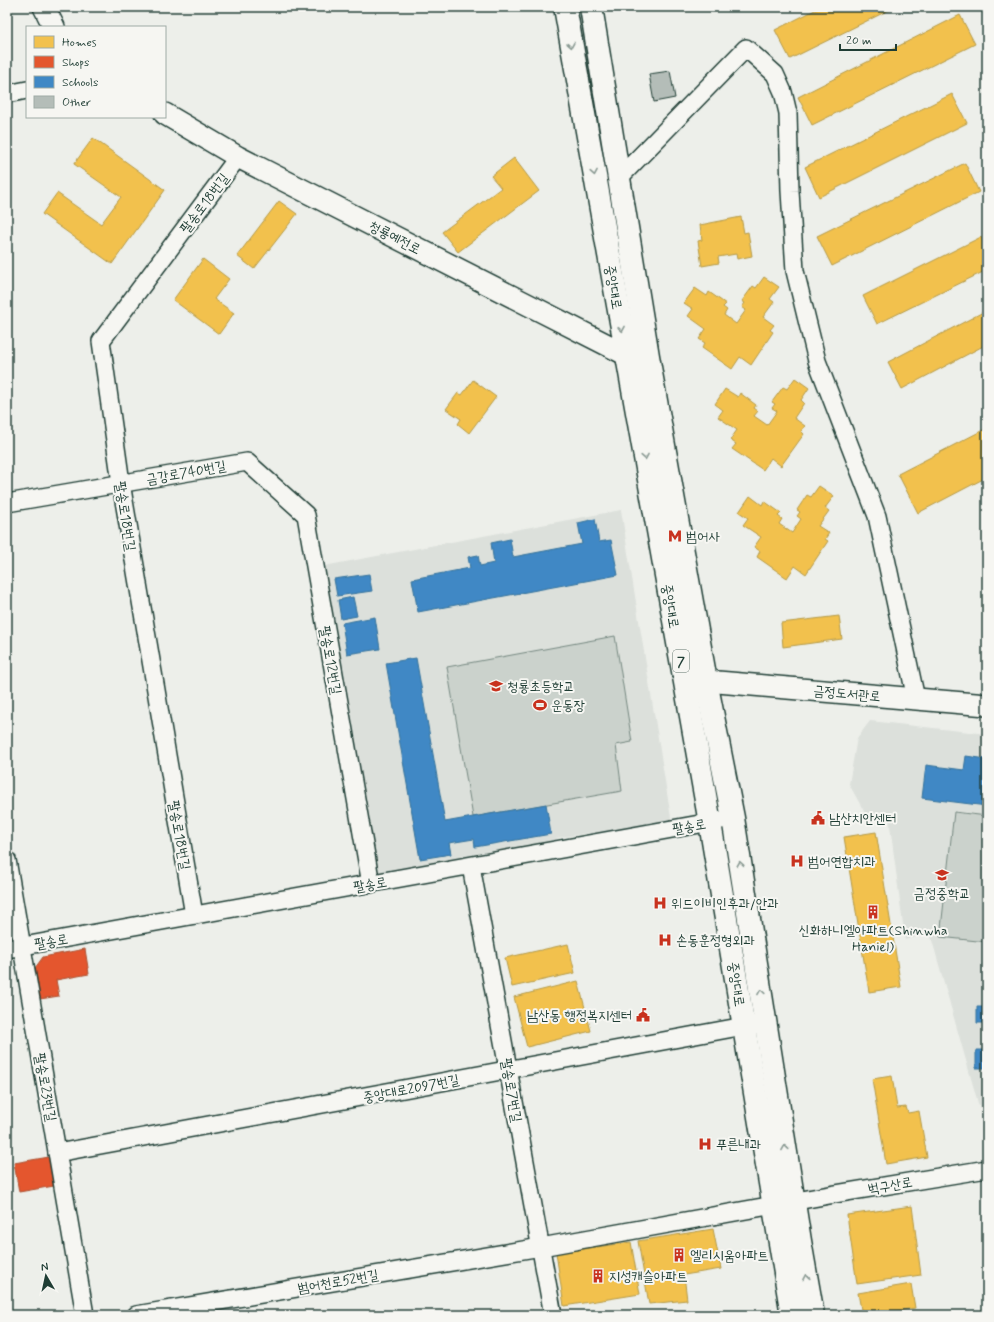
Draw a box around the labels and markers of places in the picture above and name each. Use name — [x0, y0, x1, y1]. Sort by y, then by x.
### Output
metro station icon: 범어사 — [667, 528, 683, 544]
place label: 범어사 — [686, 528, 721, 546]
school or university icon: 청룡초등학교 — [488, 678, 504, 694]
place label: 청룡초등학교 — [507, 678, 575, 696]
sports icon: 운동장 — [532, 697, 548, 713]
place label: 운동장 — [551, 697, 586, 715]
public building icon: 남산치안센터 — [810, 810, 826, 826]
place label: 남산치안센터 — [829, 810, 897, 828]
hospital icon: 범어연합치과 — [789, 853, 805, 869]
place label: 범어연합치과 — [808, 853, 876, 871]
school or university icon: 금정중학교 — [934, 867, 950, 883]
place label: 금정중학교 — [914, 885, 970, 903]
hospital icon: 위드이비인후과/안과 — [652, 895, 668, 911]
place label: 위드이비인후과/안과 — [671, 895, 779, 913]
building icon: 신화하니엘아파트(Shinwha Haniel) — [865, 904, 881, 920]
place label: 신화하니엘아파트(Shinwha Haniel) — [798, 922, 948, 956]
hospital icon: 손동훈정형외과 — [657, 932, 673, 948]
place label: 손동훈정형외과 — [676, 932, 755, 950]
place label: 남산동 행정복지센터 — [527, 1007, 632, 1025]
public building icon: 남산동 행정복지센터 — [635, 1007, 651, 1023]
hospital icon: 푸른내과 — [697, 1136, 713, 1152]
place label: 푸른내과 — [716, 1136, 761, 1154]
building icon: 엘리시움아파트 — [671, 1247, 687, 1263]
place label: 엘리시움아파트 — [690, 1247, 769, 1265]
building icon: 지성캐슬아파트 — [590, 1268, 606, 1284]
place label: 지성캐슬아파트 — [609, 1268, 688, 1286]

